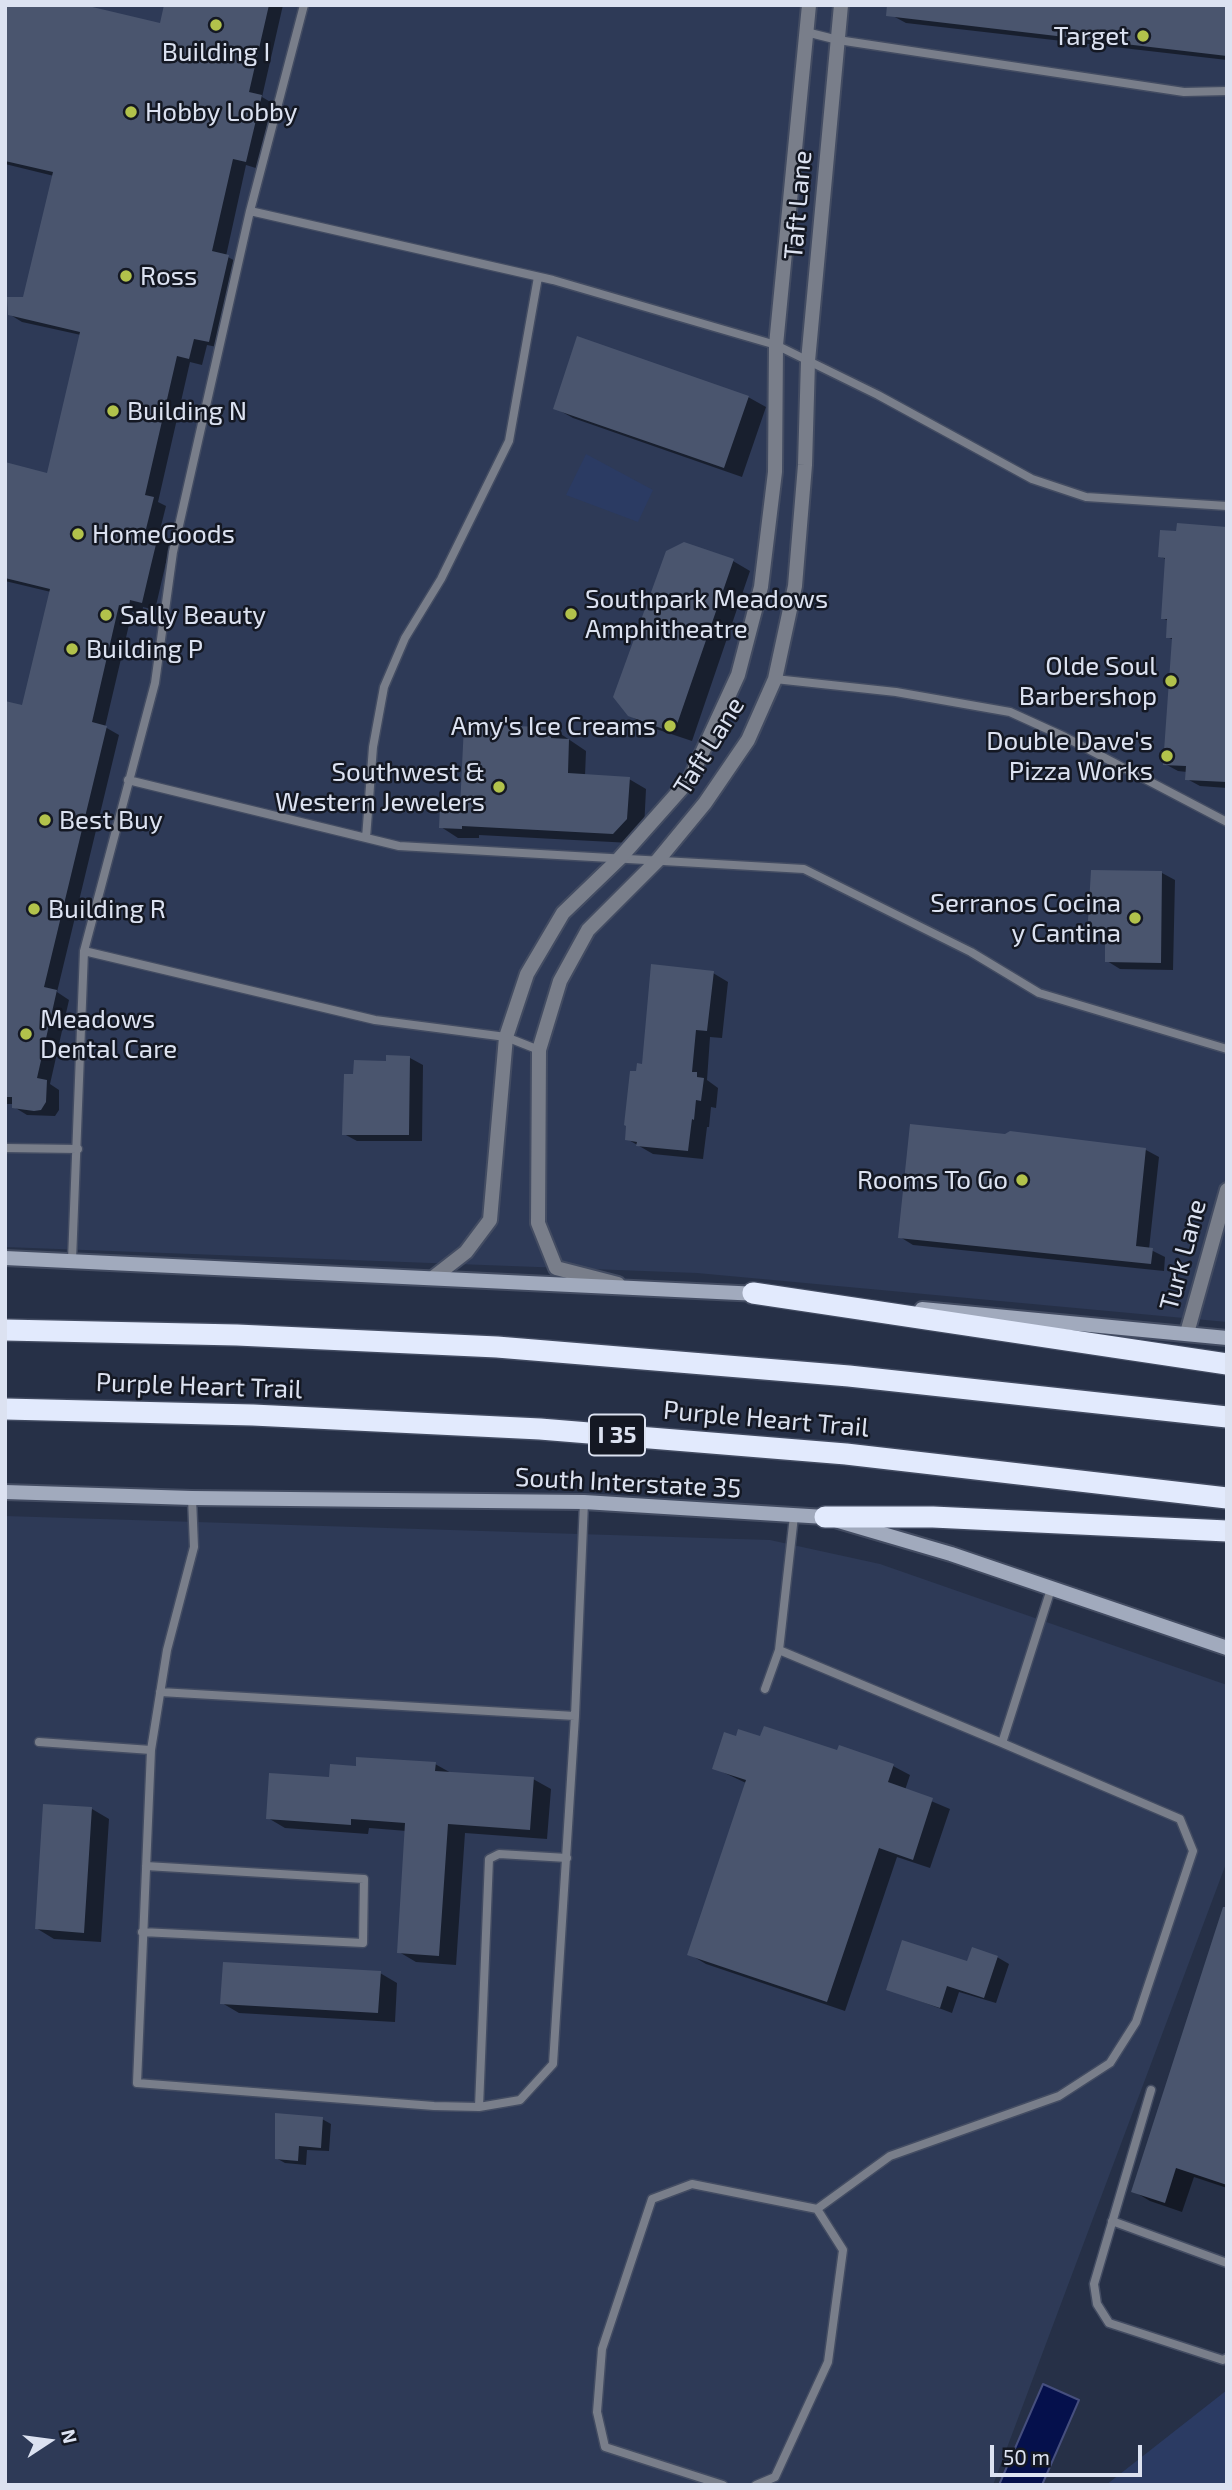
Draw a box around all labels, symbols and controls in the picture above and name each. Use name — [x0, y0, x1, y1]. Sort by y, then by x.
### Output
marker: Building I — [208, 17, 224, 33]
place label: Target — [1053, 20, 1129, 52]
marker: Target — [1135, 28, 1151, 44]
place label: Building I — [162, 36, 270, 68]
place label: Hobby Lobby — [145, 96, 298, 128]
marker: Hobby Lobby — [123, 104, 139, 120]
street label: Taft Lane — [778, 149, 818, 261]
place label: Ross — [140, 260, 197, 292]
marker: Ross — [118, 268, 134, 284]
place label: Building N — [127, 395, 247, 427]
marker: Building N — [105, 403, 121, 419]
place label: HomeGoods — [92, 518, 235, 550]
marker: HomeGoods — [70, 526, 86, 542]
place label: Southpark Meadows Amphitheatre — [585, 583, 828, 644]
place label: Sally Beauty — [120, 599, 266, 631]
marker: Southpark Meadows Amphitheatre — [563, 606, 579, 622]
marker: Sally Beauty — [98, 607, 114, 623]
place label: Building P — [86, 633, 203, 665]
marker: Building P — [64, 641, 80, 657]
place label: Olde Soul Barbershop — [1019, 650, 1157, 712]
marker: Olde Soul Barbershop — [1163, 673, 1179, 689]
street label: Taft Lane — [667, 691, 751, 801]
place label: Amy's Ice Creams — [451, 710, 656, 742]
marker: Amy's Ice Creams — [662, 718, 678, 734]
place label: Double Dave's Pizza Works — [986, 725, 1153, 786]
marker: Double Dave's Pizza Works — [1159, 748, 1175, 764]
place label: Southwest & Western Jewelers — [275, 756, 485, 818]
marker: Southwest & Western Jewelers — [491, 779, 507, 795]
place label: Best Buy — [59, 804, 163, 836]
marker: Best Buy — [37, 812, 53, 828]
place label: Serranos Cocina y Cantina — [930, 887, 1121, 948]
place label: Building R — [48, 893, 166, 925]
marker: Building R — [26, 901, 42, 917]
marker: Serranos Cocina y Cantina — [1127, 910, 1143, 926]
place label: Meadows Dental Care — [40, 1003, 177, 1064]
marker: Meadows Dental Care — [18, 1026, 34, 1042]
place label: Rooms To Go — [857, 1164, 1008, 1196]
marker: Rooms To Go — [1014, 1172, 1030, 1188]
street label: Turk Lane — [1153, 1196, 1213, 1314]
street label: Purple Heart Trail — [95, 1367, 303, 1405]
street label: Purple Heart Trail — [662, 1394, 870, 1444]
road number: I 35 — [589, 1414, 645, 1456]
street label: South Interstate 35 — [514, 1461, 742, 1505]
north arrow — [14, 2406, 84, 2476]
text: N — [57, 2427, 83, 2445]
scale bar — [994, 2430, 1146, 2474]
text: 50 m — [1003, 2444, 1050, 2469]

